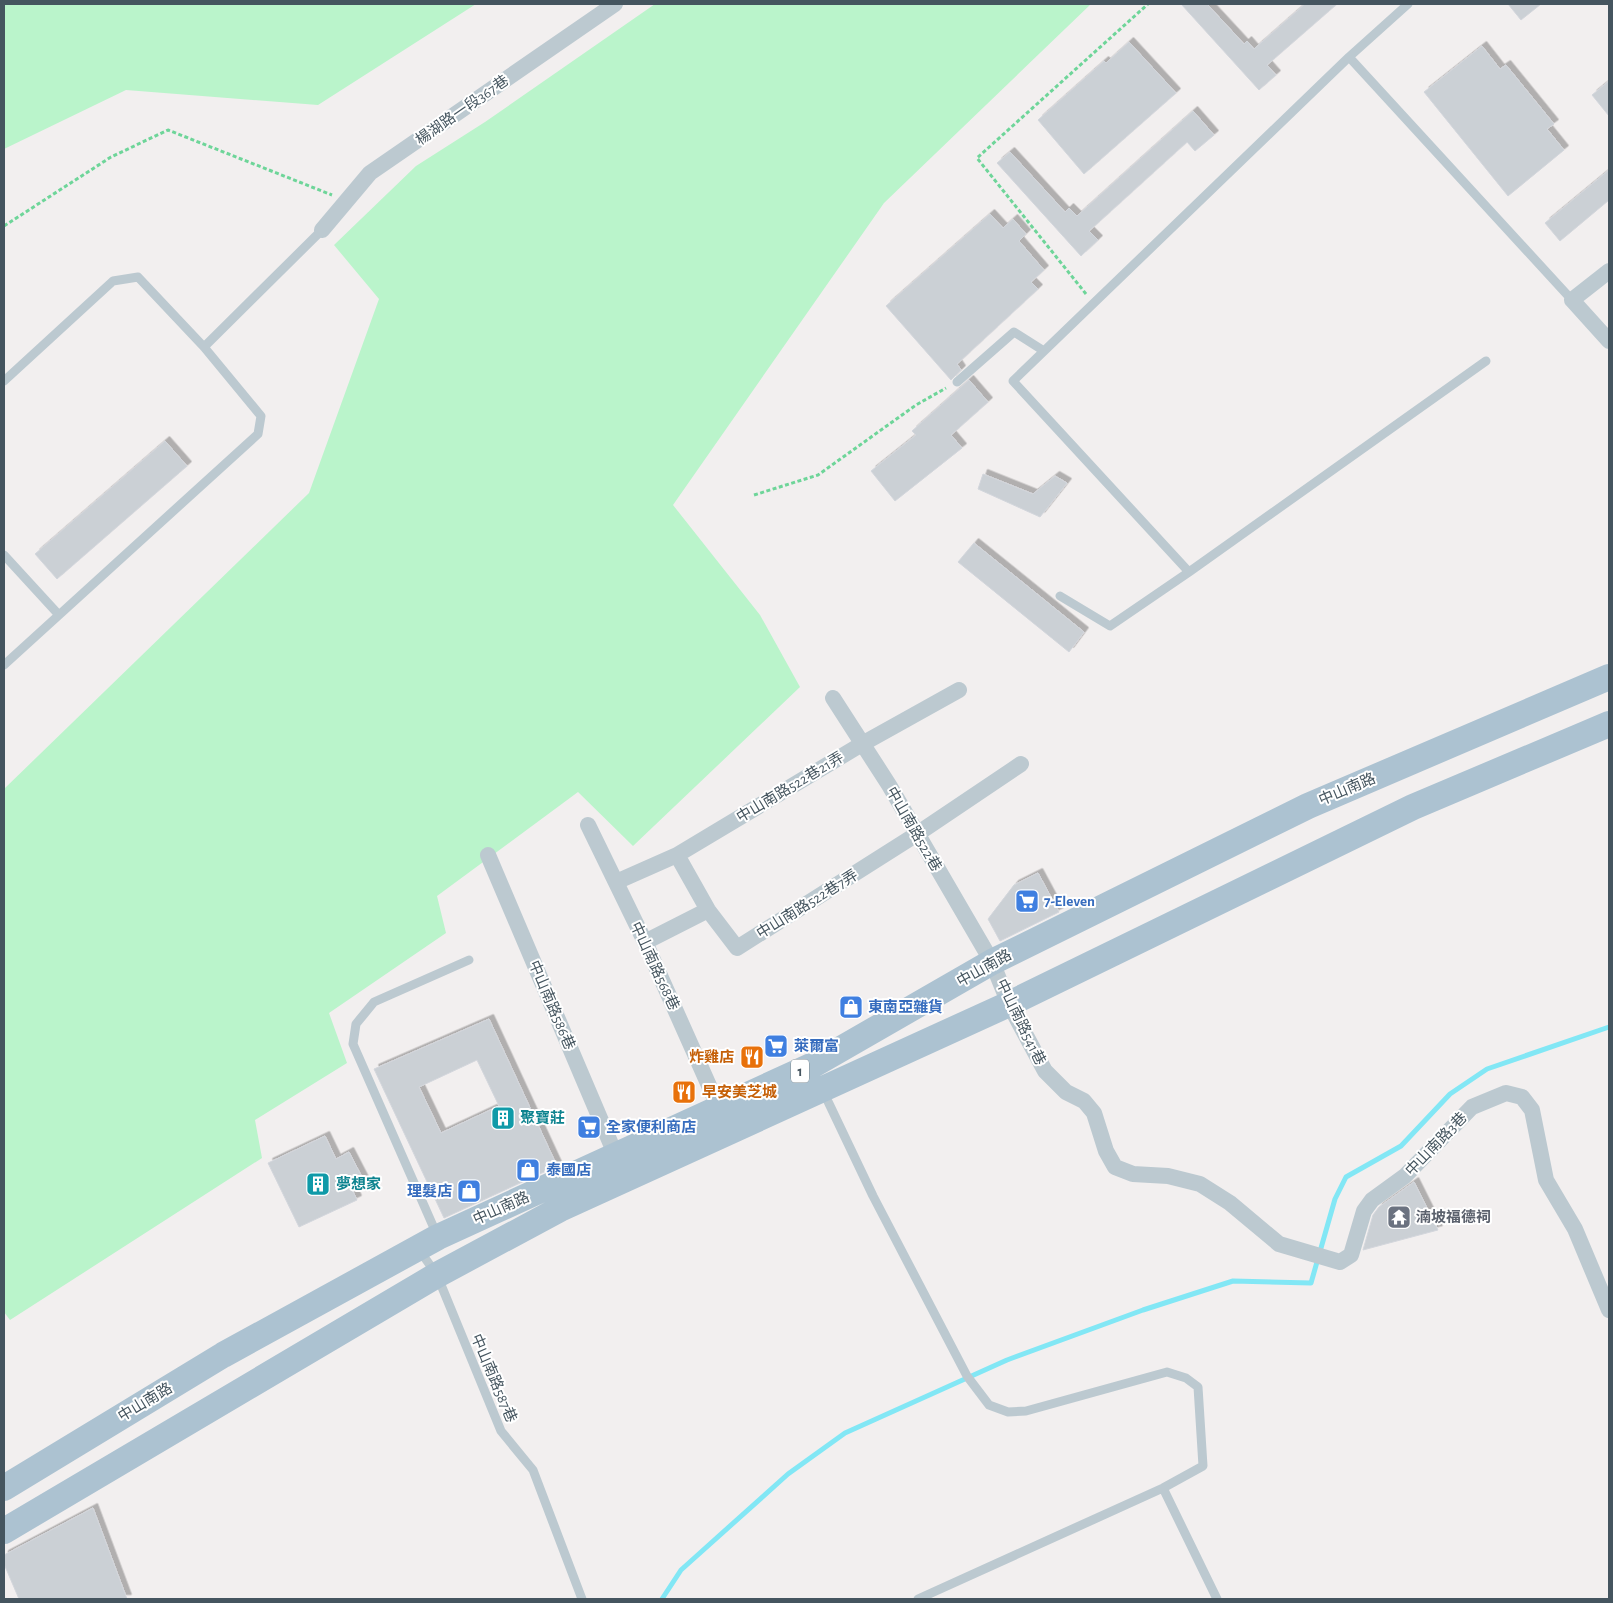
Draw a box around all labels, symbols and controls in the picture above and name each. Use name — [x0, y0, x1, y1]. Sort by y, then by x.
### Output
street label: 楊湖路一段367巷 — [413, 72, 511, 148]
street label: 中山南路522巷21弄 — [734, 749, 846, 825]
street label: 中山南路 — [1316, 770, 1378, 808]
street label: 中山南路522巷 — [883, 784, 945, 874]
street label: 中山南路522巷7弄 — [753, 866, 861, 942]
supermarket icon: 7-Eleven — [1014, 888, 1040, 914]
place label: 7-Eleven — [1044, 894, 1095, 909]
street label: 中山南路568巷 — [628, 919, 682, 1013]
street label: 中山南路 — [954, 946, 1014, 990]
street label: 中山南路586巷 — [526, 958, 578, 1052]
street label: 中山南路541巷 — [993, 976, 1049, 1068]
shop icon: 東南亞雜貨 — [838, 994, 864, 1020]
place label: 東南亞雜貨 — [868, 999, 943, 1015]
supermarket icon: 萊爾富 — [763, 1033, 789, 1059]
place label: 萊爾富 — [794, 1038, 839, 1054]
restaurant icon: 炸雞店 — [739, 1044, 765, 1070]
place label: 炸雞店 — [689, 1048, 734, 1065]
road number: 1 — [791, 1060, 809, 1082]
restaurant icon: 早安美芝城 — [671, 1079, 697, 1105]
place label: 早安美芝城 — [702, 1083, 777, 1100]
building icon: 聚寶莊 — [490, 1105, 516, 1131]
place label: 聚寶莊 — [520, 1109, 565, 1126]
street label: 中山南路3巷 — [1402, 1109, 1470, 1179]
supermarket icon: 全家便利商店 — [576, 1114, 602, 1140]
place label: 全家便利商店 — [606, 1118, 696, 1135]
shop icon: 泰國店 — [515, 1157, 541, 1183]
place label: 泰國店 — [546, 1161, 591, 1178]
building icon: 夢想家 — [305, 1171, 331, 1197]
place label: 夢想家 — [336, 1176, 381, 1192]
shop icon: 理髮店 — [456, 1178, 482, 1204]
place label: 理髮店 — [407, 1183, 452, 1199]
street label: 中山南路 — [470, 1188, 532, 1228]
temple icon: 湳坡福德祠 — [1386, 1204, 1412, 1230]
place label: 湳坡福德祠 — [1416, 1208, 1491, 1225]
street label: 中山南路587巷 — [468, 1331, 520, 1425]
street label: 中山南路 — [115, 1380, 175, 1424]

